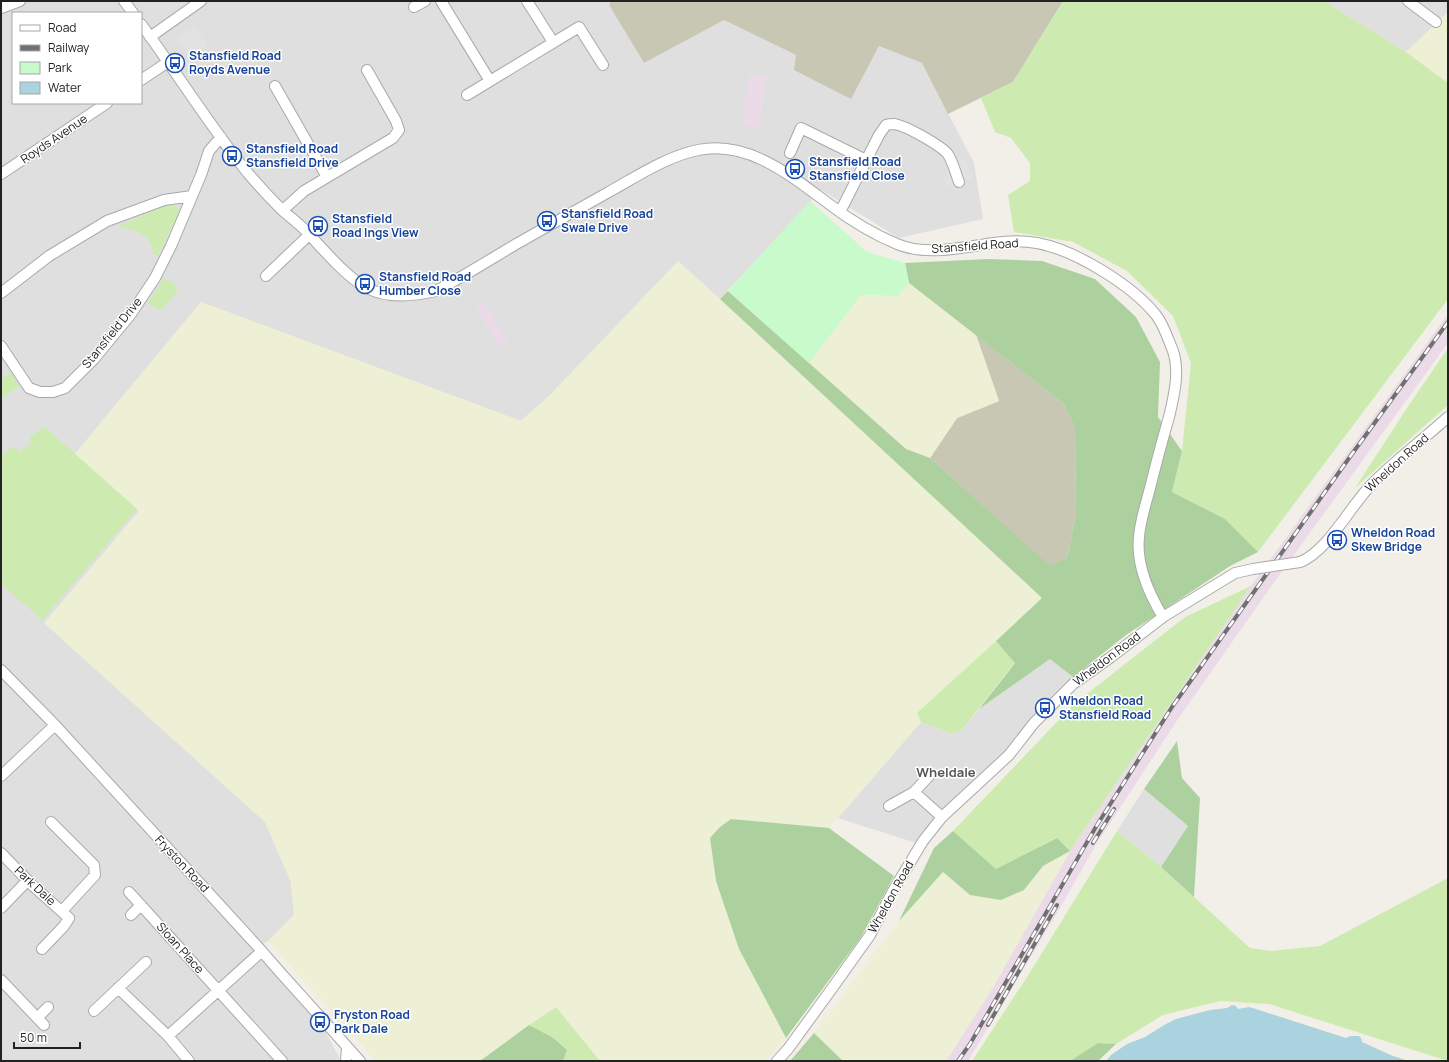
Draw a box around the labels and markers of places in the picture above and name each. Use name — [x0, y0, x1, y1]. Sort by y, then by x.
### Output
place label: Stansfield Road Royds Avenue — [189, 47, 281, 78]
bus stop icon: Stansfield Road Royds Avenue — [164, 52, 186, 74]
place label: Stansfield Road Stansfield Drive — [246, 140, 339, 171]
bus stop icon: Stansfield Road Stansfield Drive — [221, 145, 243, 167]
place label: Stansfield Road Stansfield Close — [809, 153, 905, 184]
bus stop icon: Stansfield Road Stansfield Close — [784, 158, 806, 180]
place label: Stansfield Road Swale Drive — [561, 205, 653, 236]
place label: Stansfield Road Ings View — [332, 210, 419, 241]
bus stop icon: Stansfield Road Swale Drive — [536, 210, 558, 232]
bus stop icon: Stansfield Road Ings View — [307, 215, 329, 237]
place label: Stansfield Road Humber Close — [379, 268, 471, 299]
bus stop icon: Stansfield Road Humber Close — [354, 273, 376, 295]
place label: Wheldon Road Skew Bridge — [1351, 524, 1435, 555]
bus stop icon: Wheldon Road Skew Bridge — [1326, 529, 1348, 551]
place label: Wheldon Road Stansfield Road — [1059, 692, 1151, 723]
bus stop icon: Wheldon Road Stansfield Road — [1034, 697, 1056, 719]
place label: Fryston Road Park Dale — [334, 1006, 410, 1037]
bus stop icon: Fryston Road Park Dale — [309, 1011, 331, 1033]

